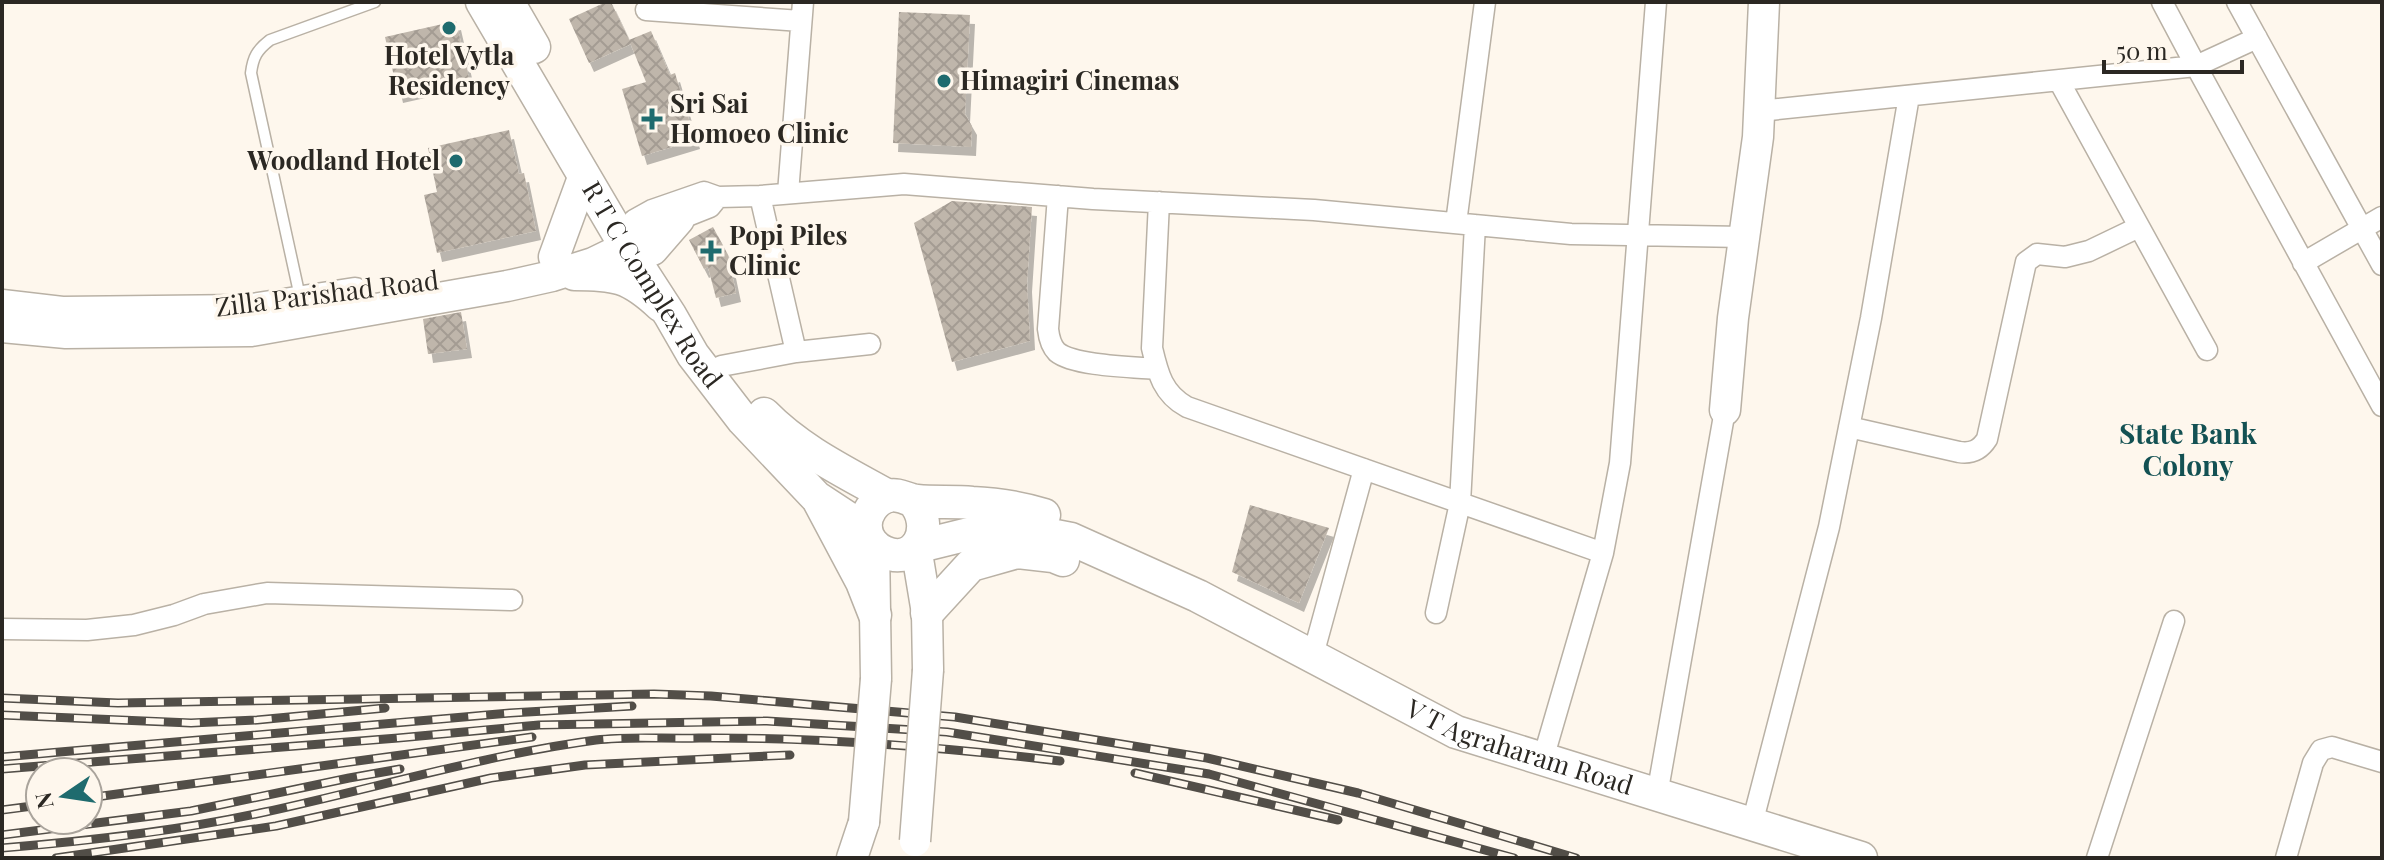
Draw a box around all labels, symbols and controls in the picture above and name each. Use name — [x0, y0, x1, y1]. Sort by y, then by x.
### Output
marker: Hotel Vytla Residency — [440, 19, 458, 37]
scale bar — [2104, 24, 2242, 74]
text: 50 m — [2116, 34, 2168, 66]
place label: Hotel Vytla Residency — [384, 37, 515, 102]
place label: Himagiri Cinemas — [960, 62, 1179, 97]
marker: Himagiri Cinemas — [935, 72, 953, 90]
place label: Sri Sai Homoeo Clinic — [670, 85, 849, 150]
marker: Sri Sai Homoeo Clinic — [641, 108, 663, 130]
place label: Woodland Hotel — [246, 142, 440, 177]
marker: Woodland Hotel — [447, 152, 465, 170]
street label: R T C Complex Road — [575, 174, 731, 395]
place label: Popi Piles Clinic — [729, 217, 848, 282]
marker: Popi Piles Clinic — [700, 240, 722, 262]
street label: Zilla Parishad Road — [213, 261, 441, 324]
district label: State Bank Colony — [2119, 414, 2258, 483]
street label: V T Agraharam Road — [1400, 689, 1638, 802]
north arrow — [24, 756, 104, 836]
text: N — [27, 790, 60, 812]

